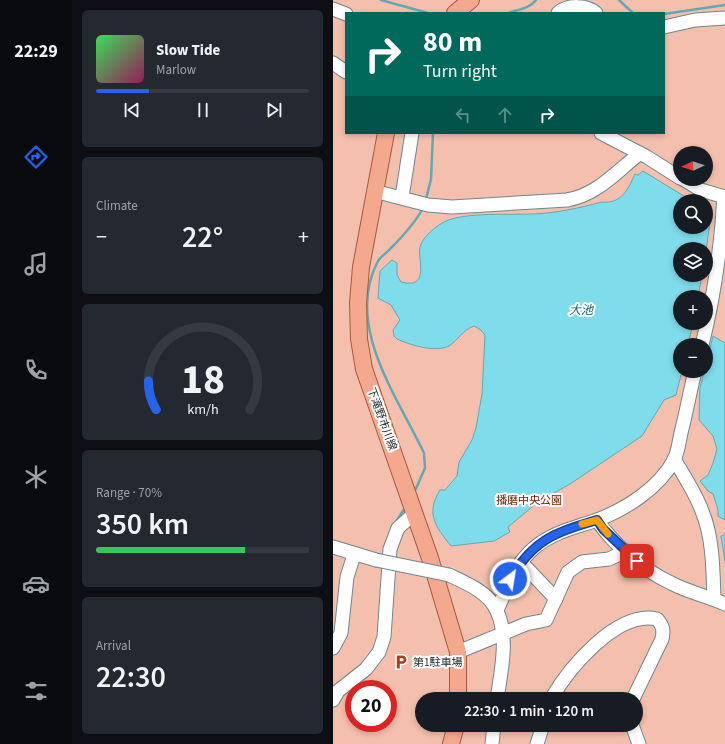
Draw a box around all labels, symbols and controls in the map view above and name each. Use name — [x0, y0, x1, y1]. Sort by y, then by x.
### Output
text: 80 m — [423, 22, 482, 62]
icon: right — [357, 28, 409, 80]
text: 22:29 — [14, 39, 58, 64]
text: Slow Tide — [156, 40, 220, 61]
text: Turn right — [423, 59, 497, 84]
text: Marlow — [156, 61, 196, 79]
icon: previous — [121, 99, 143, 121]
icon: pause — [192, 99, 214, 121]
icon: next — [263, 99, 285, 121]
icon: left — [452, 104, 474, 126]
icon: ahead — [494, 104, 516, 126]
icon: right — [536, 104, 558, 126]
icon: directions — [22, 143, 50, 171]
north arrow — [673, 146, 713, 186]
map controls — [673, 146, 713, 378]
button: search — [673, 194, 713, 234]
text: Climate — [96, 197, 138, 215]
text: 22° — [182, 216, 223, 259]
text: − — [96, 221, 107, 253]
text: + — [298, 221, 309, 253]
button: layers — [673, 242, 713, 282]
icon: music — [22, 250, 50, 278]
button: + — [673, 290, 713, 330]
water label: 大池 — [569, 302, 594, 319]
button: − — [673, 338, 713, 378]
text: 18 — [181, 350, 224, 410]
icon: phone — [22, 356, 50, 384]
street label: 下滝野市川線 — [364, 385, 400, 453]
text: km/h — [187, 399, 218, 420]
icon: climate — [22, 463, 50, 491]
text: Range · 70% — [96, 484, 162, 502]
park label: 播磨中央公園 — [496, 493, 562, 508]
text: 350 km — [96, 503, 189, 546]
pin — [620, 544, 654, 578]
icon: arrive — [626, 550, 648, 572]
position arrow — [489, 558, 531, 600]
icon: car — [22, 570, 50, 598]
text: Arrival — [96, 637, 131, 655]
parking icon: 第1駐車場 — [392, 653, 410, 671]
place label: 第1駐車場 — [413, 655, 462, 670]
text: 22:30 — [96, 656, 166, 699]
icon: filters — [22, 677, 50, 705]
speed limit sign: 20 — [345, 680, 397, 732]
text: 22:30 · 1 min · 120 m — [464, 701, 594, 722]

